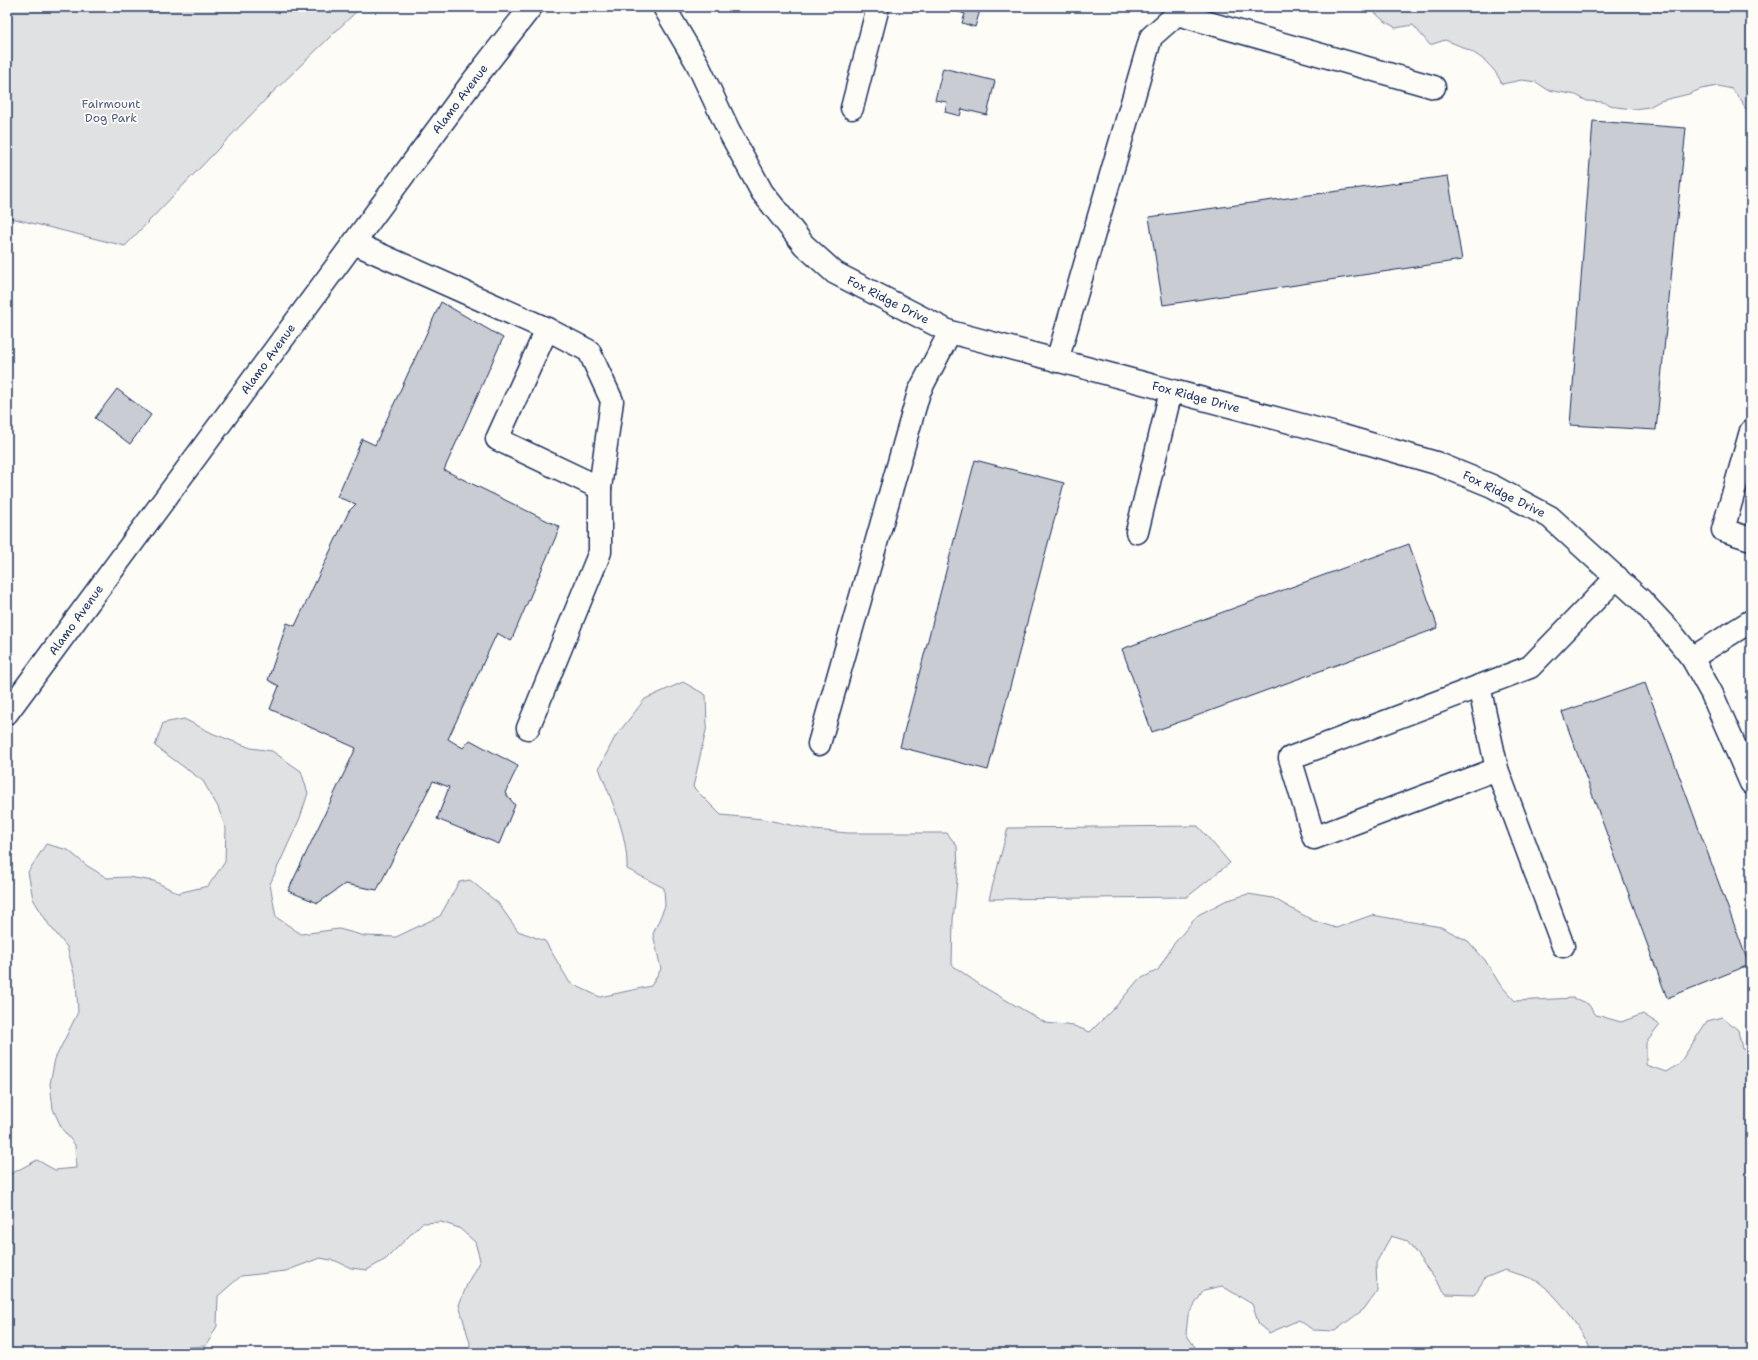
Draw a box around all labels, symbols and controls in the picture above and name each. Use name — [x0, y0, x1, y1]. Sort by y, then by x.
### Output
street label: Alamo Avenue — [428, 61, 492, 137]
park label: Fairmount Dog Park — [82, 96, 140, 126]
street label: Fox Ridge Drive — [844, 272, 932, 328]
street label: Alamo Avenue — [237, 320, 299, 398]
street label: Fox Ridge Drive — [1150, 378, 1242, 416]
street label: Fox Ridge Drive — [1460, 467, 1548, 521]
street label: Alamo Avenue — [45, 581, 107, 659]

